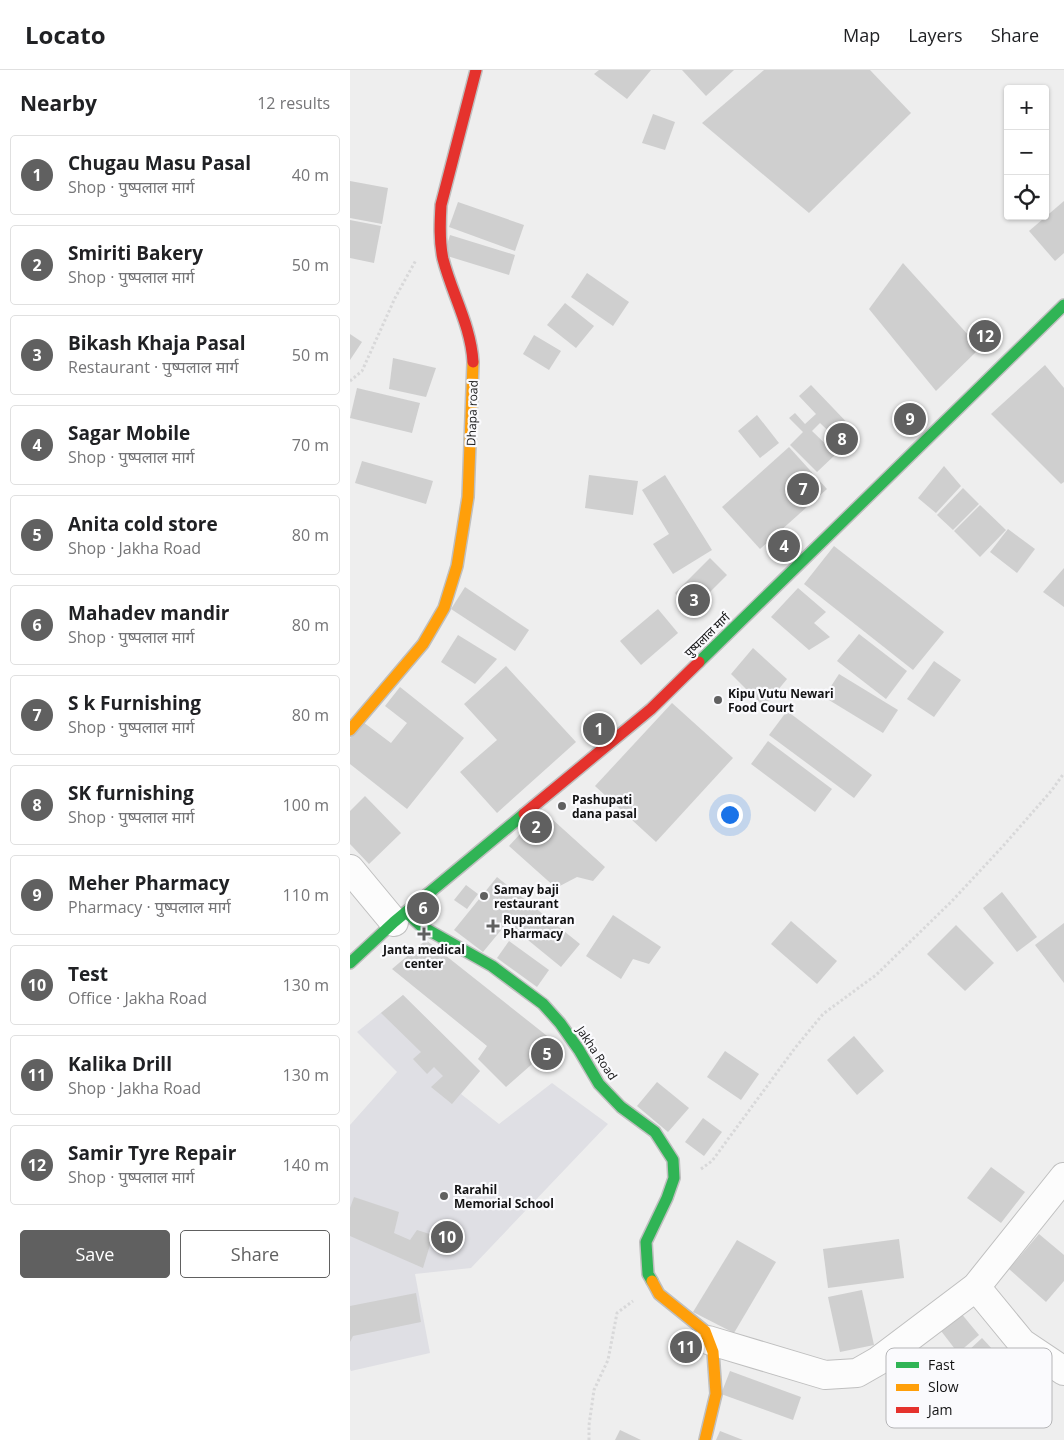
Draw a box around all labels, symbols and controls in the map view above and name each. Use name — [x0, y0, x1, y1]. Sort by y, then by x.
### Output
text: Locato — [25, 18, 106, 51]
text: Map — [843, 23, 880, 47]
text: Layers — [908, 23, 963, 47]
text: Share — [991, 23, 1039, 47]
map controls — [1004, 85, 1049, 220]
button: + — [1004, 85, 1049, 130]
text: Nearby — [20, 89, 97, 117]
text: 12 results — [257, 92, 330, 114]
button: − — [1004, 130, 1049, 175]
text: Chugau Masu Pasal — [68, 150, 251, 176]
text: 1 — [32, 164, 42, 186]
text: 40 m — [292, 164, 329, 186]
button: locate — [1004, 175, 1049, 220]
text: Shop · पुष्पलाल मार्ग — [68, 176, 195, 198]
text: Smiriti Bakery — [68, 240, 203, 266]
text: 2 — [32, 254, 42, 276]
text: 50 m — [292, 254, 329, 276]
text: Shop · पुष्पलाल मार्ग — [68, 266, 195, 288]
pin: 12 — [969, 317, 1001, 355]
text: Bikash Khaja Pasal — [68, 330, 246, 356]
text: 3 — [32, 344, 42, 366]
text: 50 m — [292, 344, 329, 366]
text: Restaurant · पुष्पलाल मार्ग — [68, 356, 238, 378]
street label: Dhapa road — [462, 380, 482, 446]
pin: 9 — [894, 400, 926, 438]
text: Sagar Mobile — [68, 420, 190, 446]
pin: 8 — [826, 420, 858, 458]
text: 4 — [32, 434, 42, 456]
text: 70 m — [292, 434, 329, 456]
text: Shop · पुष्पलाल मार्ग — [68, 446, 195, 468]
pin: 7 — [787, 470, 819, 508]
text: Anita cold store — [68, 511, 218, 537]
text: 5 — [32, 524, 42, 546]
text: 80 m — [292, 524, 329, 546]
pin: 4 — [768, 527, 800, 565]
text: Shop · Jakha Road — [68, 537, 201, 559]
pin: 3 — [678, 581, 710, 619]
text: Mahadev mandir — [68, 600, 229, 626]
street label: पुष्पलाल मार्ग — [681, 608, 734, 661]
text: 6 — [32, 614, 42, 636]
text: 80 m — [292, 614, 329, 636]
text: Shop · पुष्पलाल मार्ग — [68, 626, 195, 648]
place label: Kipu Vutu Newari Food Court — [728, 685, 834, 716]
text: S k Furnishing — [68, 690, 201, 716]
marker: Kipu Vutu Newari Food Court — [712, 694, 724, 706]
text: 7 — [32, 704, 42, 726]
text: 80 m — [292, 704, 329, 726]
pin: 1 — [583, 710, 615, 748]
text: Shop · पुष्पलाल मार्ग — [68, 716, 195, 738]
text: SK furnishing — [68, 780, 194, 806]
place label: Pashupati dana pasal — [572, 791, 637, 822]
text: 8 — [32, 794, 42, 816]
text: 100 m — [283, 794, 329, 816]
marker: Pashupati dana pasal — [556, 800, 568, 812]
your location — [717, 802, 743, 828]
text: Shop · पुष्पलाल मार्ग — [68, 806, 195, 828]
pin: 2 — [520, 808, 552, 846]
text: Meher Pharmacy — [68, 870, 230, 896]
place label: Samay baji restaurant — [494, 881, 559, 912]
text: 9 — [32, 884, 42, 906]
text: 110 m — [283, 884, 329, 906]
pin: 6 — [407, 889, 439, 927]
marker: Samay baji restaurant — [478, 890, 490, 902]
text: Pharmacy · पुष्पलाल मार्ग — [68, 896, 231, 918]
place label: Rupantaran Pharmacy — [503, 911, 575, 942]
marker: Rupantaran Pharmacy — [487, 920, 499, 932]
marker: Janta medical center — [418, 928, 430, 940]
place label: Janta medical center — [382, 941, 465, 972]
text: Test — [68, 961, 108, 987]
text: 10 — [28, 974, 46, 996]
text: 130 m — [283, 974, 329, 996]
text: Office · Jakha Road — [68, 987, 207, 1009]
street label: Jakha Road — [572, 1022, 621, 1083]
pin: 5 — [531, 1035, 563, 1073]
text: Kalika Drill — [68, 1051, 172, 1077]
text: 11 — [28, 1064, 46, 1086]
text: 130 m — [283, 1064, 329, 1086]
text: Shop · Jakha Road — [68, 1077, 201, 1099]
text: Samir Tyre Repair — [68, 1140, 236, 1166]
text: 12 — [28, 1154, 46, 1176]
text: 140 m — [283, 1154, 329, 1176]
text: Shop · पुष्पलाल मार्ग — [68, 1166, 195, 1188]
place label: Rarahil Memorial School — [454, 1181, 554, 1212]
marker: Rarahil Memorial School — [438, 1190, 450, 1202]
pin: 10 — [431, 1218, 463, 1256]
button: Save — [20, 1230, 170, 1278]
button: Share — [180, 1230, 330, 1278]
pin: 11 — [670, 1328, 702, 1366]
legend — [886, 1348, 1052, 1428]
text: Fast — [928, 1355, 955, 1374]
text: Slow — [928, 1377, 959, 1396]
text: Jam — [926, 1400, 953, 1419]

